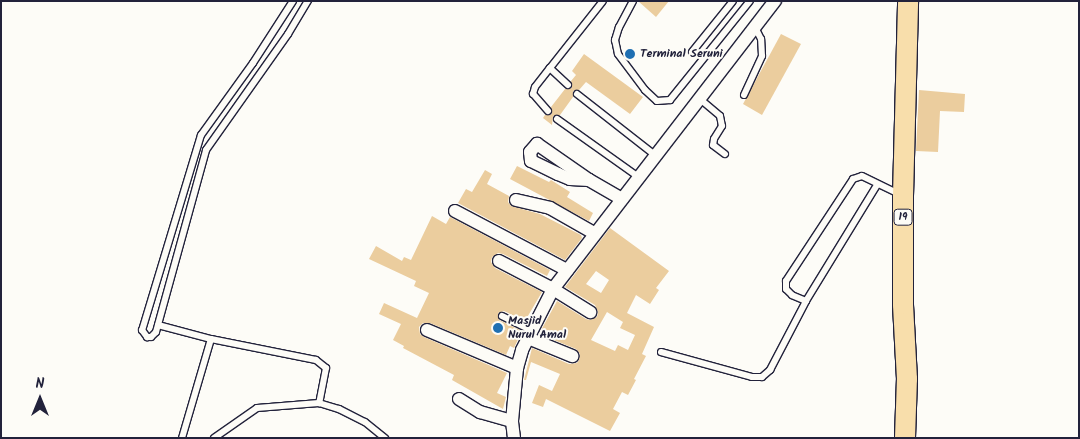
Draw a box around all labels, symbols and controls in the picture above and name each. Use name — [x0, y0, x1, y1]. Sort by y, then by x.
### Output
place label: Terminal Seruni — [640, 47, 723, 61]
marker: Terminal Seruni — [624, 48, 636, 60]
road number: 19 — [893, 208, 913, 226]
place label: Masjid Nurul Amal — [508, 314, 566, 342]
marker: Masjid Nurul Amal — [492, 322, 504, 334]
text: N — [36, 373, 44, 395]
north arrow — [15, 374, 65, 424]

